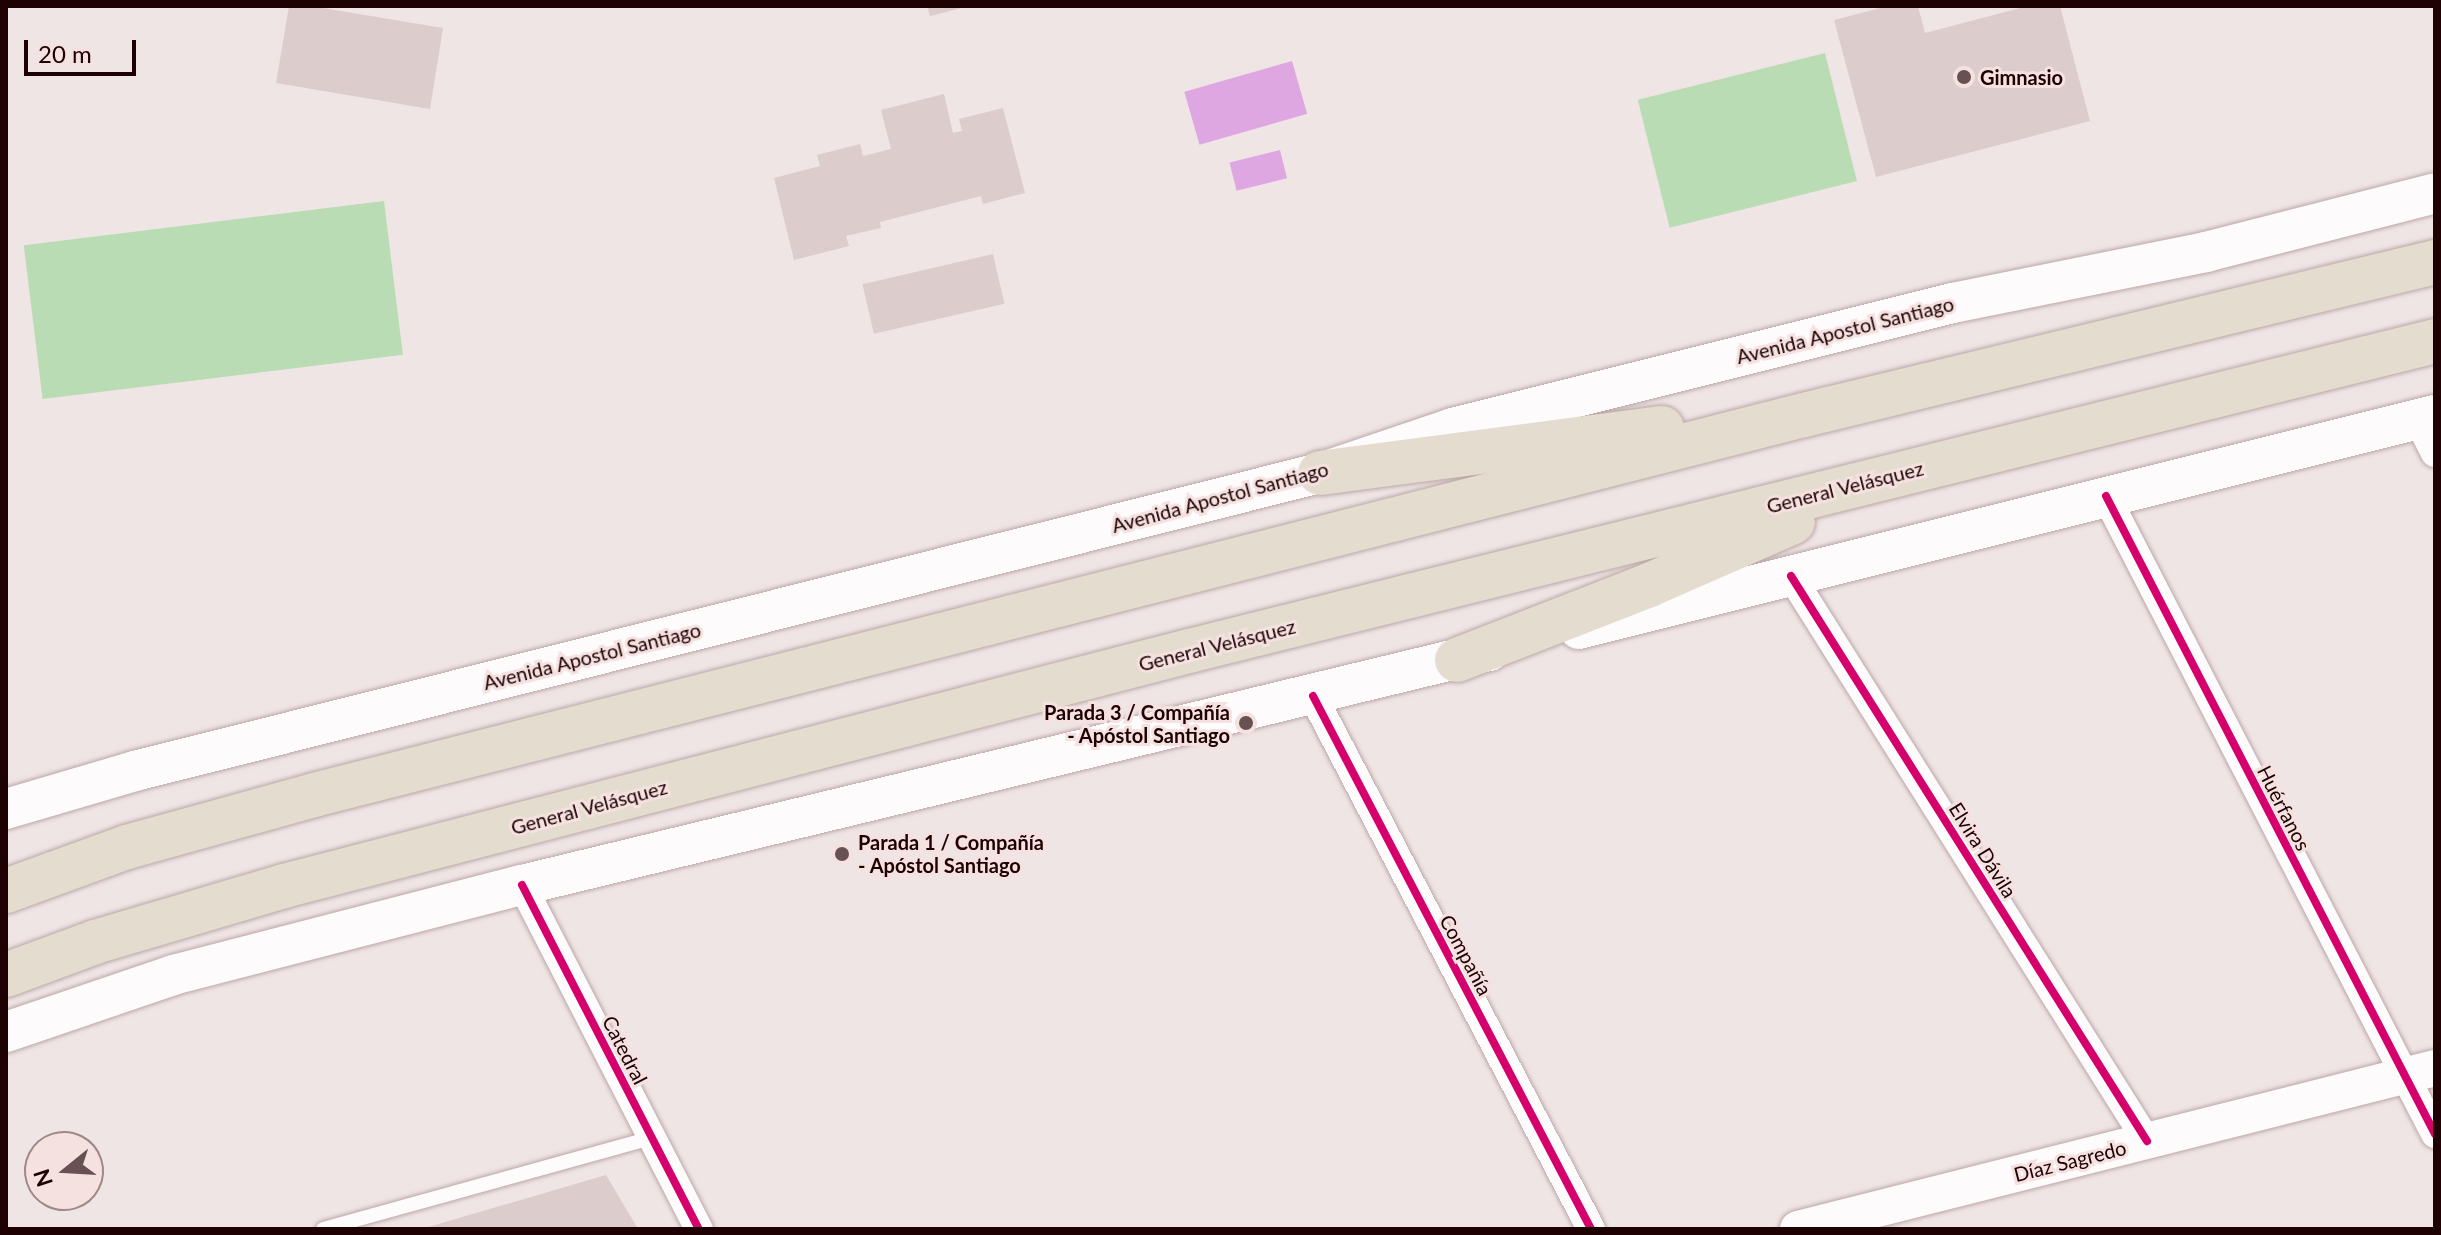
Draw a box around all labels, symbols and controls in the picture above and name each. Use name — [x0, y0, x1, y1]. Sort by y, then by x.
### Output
scale bar — [28, 24, 140, 74]
text: 20 m — [38, 39, 92, 68]
place label: Gimnasio — [1980, 65, 2063, 89]
marker: Gimnasio — [1955, 68, 1973, 86]
street label: Avenida Apostol Santiago — [1733, 291, 1957, 369]
street label: Avenida Apostol Santiago — [1109, 456, 1331, 538]
street label: General Velásquez — [1764, 456, 1926, 518]
street label: General Velásquez — [1136, 614, 1298, 676]
street label: Avenida Apostol Santiago — [480, 617, 704, 695]
place label: Parada 3 / Compañía - Apóstol Santiago — [1044, 700, 1230, 747]
marker: Parada 3 / Compañía - Apóstol Santiago — [1237, 714, 1255, 732]
street label: Huérfanos — [2252, 762, 2316, 854]
street label: General Velásquez — [508, 775, 670, 839]
street label: Elvira Dávila — [1944, 798, 2022, 902]
place label: Parada 1 / Compañía - Apóstol Santiago — [858, 830, 1044, 877]
marker: Parada 1 / Compañía - Apóstol Santiago — [833, 845, 851, 863]
street label: Compañía — [1435, 911, 1497, 999]
street label: Catedral — [598, 1012, 652, 1088]
north arrow — [24, 1131, 104, 1211]
street label: Díaz Sagredo — [2011, 1135, 2129, 1187]
text: N — [27, 1166, 58, 1190]

